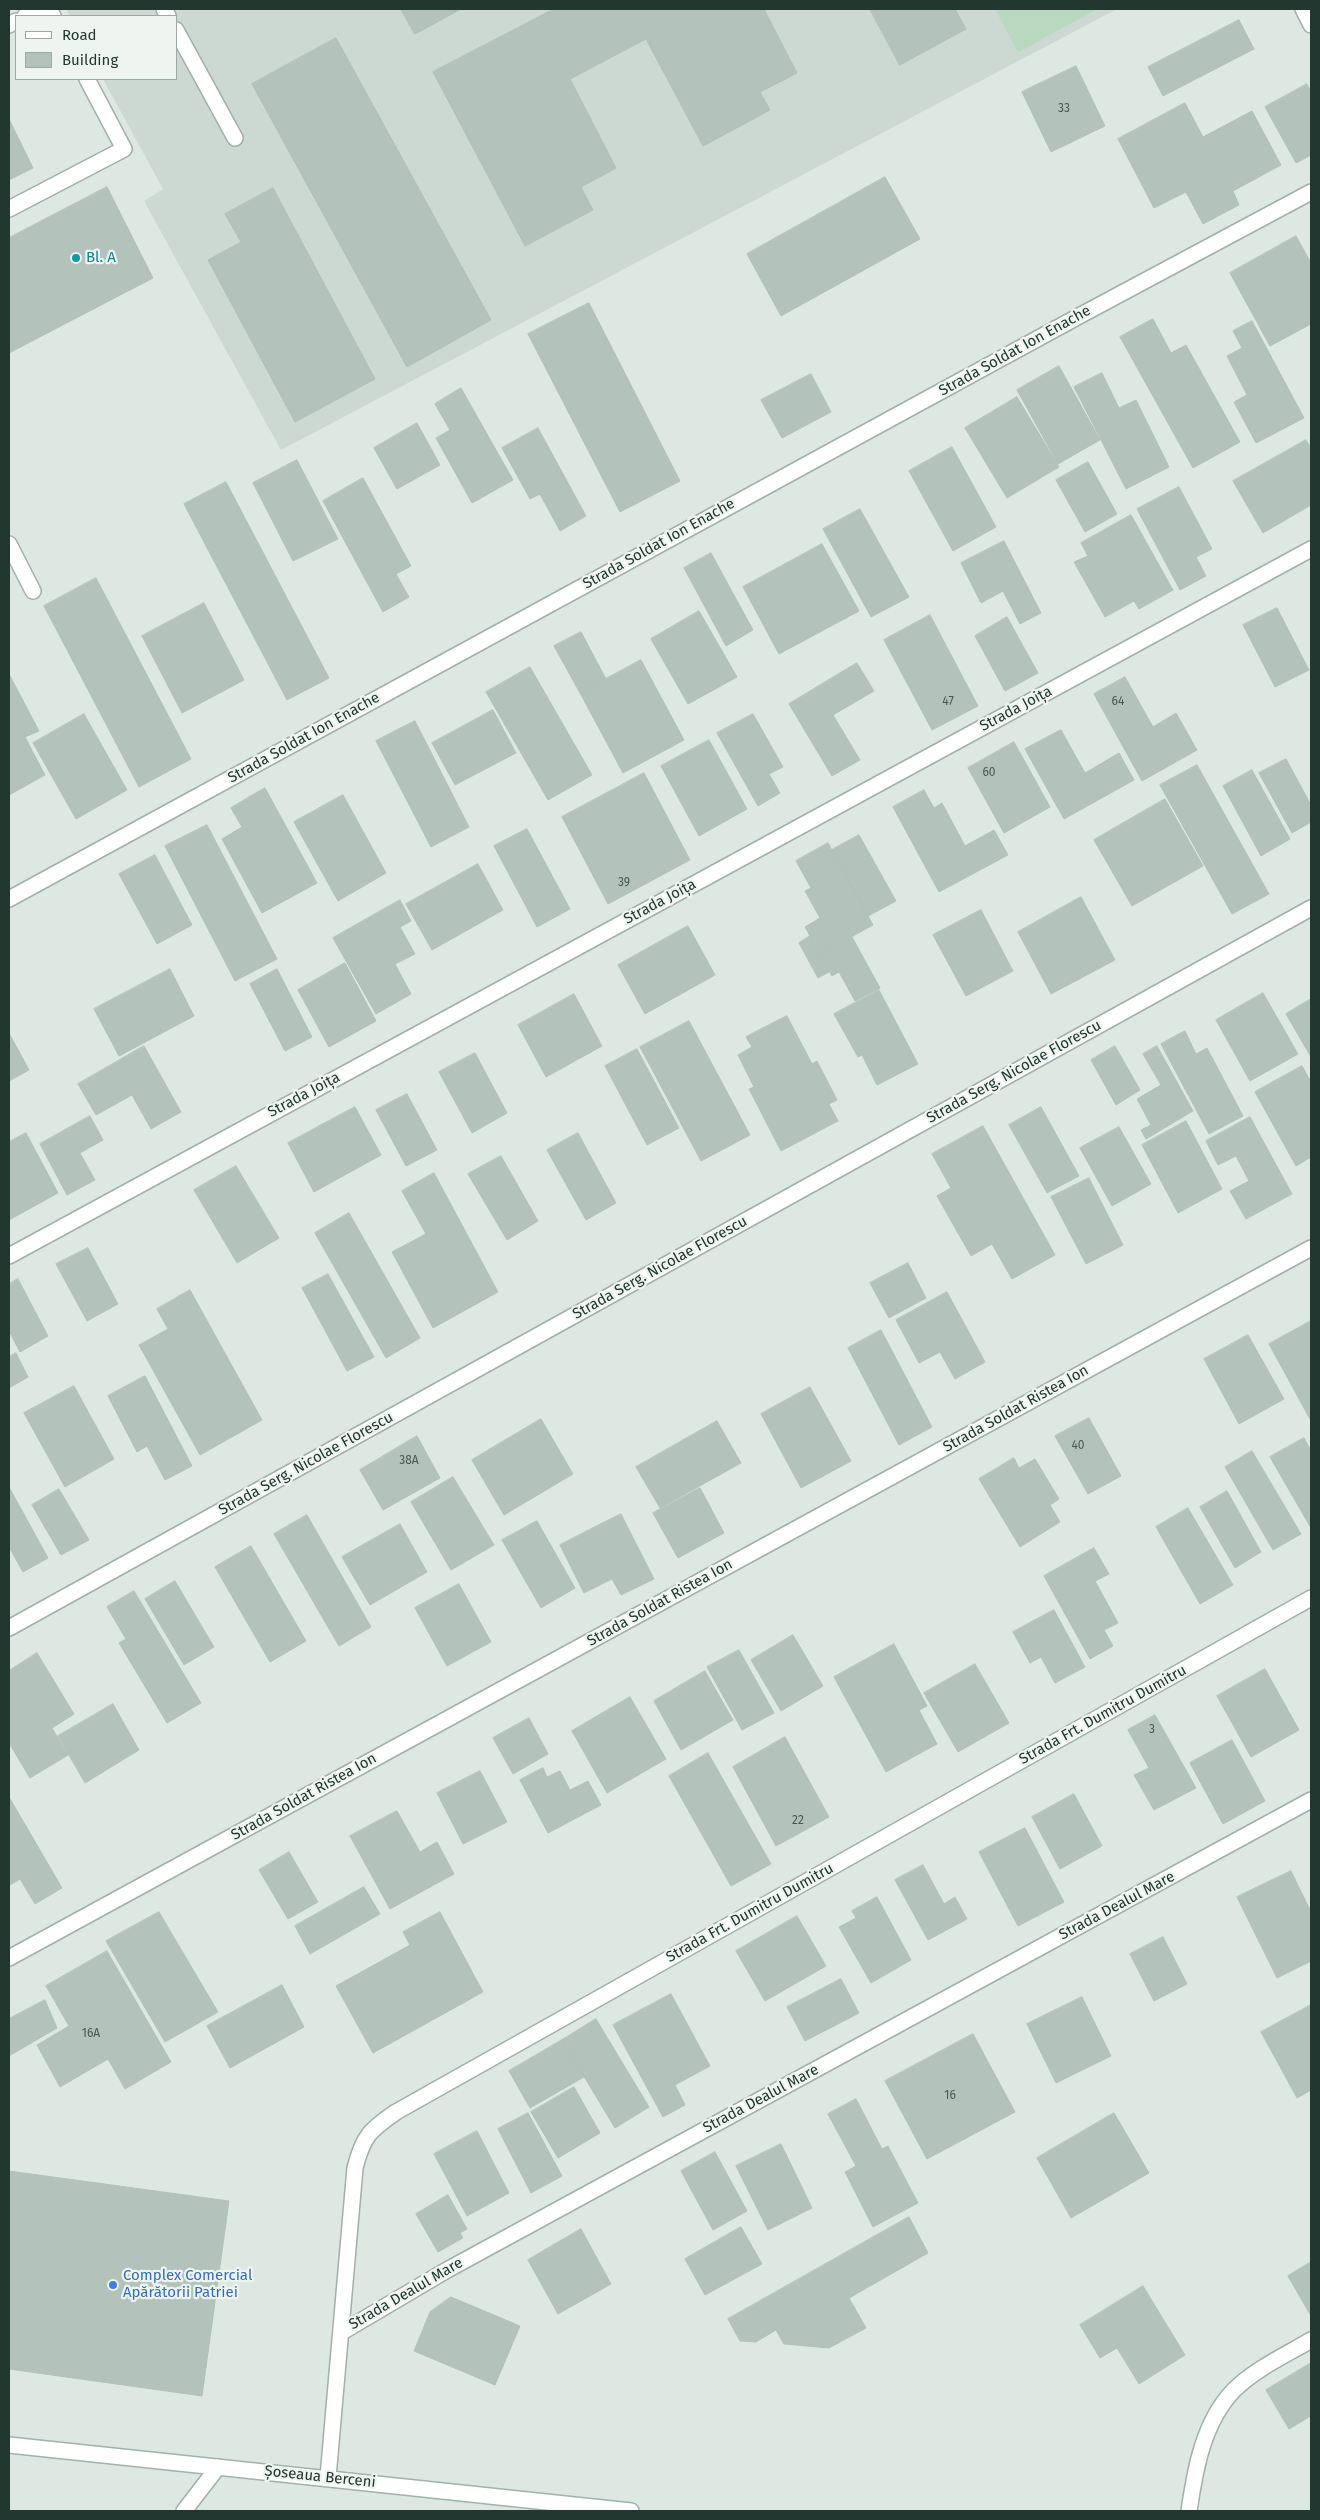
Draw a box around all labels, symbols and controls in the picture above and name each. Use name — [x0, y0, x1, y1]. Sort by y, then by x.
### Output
legend — [15, 15, 178, 80]
text: Road — [62, 26, 97, 44]
text: Building — [62, 51, 118, 69]
house number: 33 — [1058, 102, 1070, 116]
place label: Bl. A — [86, 249, 116, 267]
marker: Bl. A — [70, 252, 82, 264]
street label: Strada Soldat Ion Enache — [936, 302, 1094, 400]
street label: Strada Soldat Ion Enache — [580, 495, 738, 593]
street label: Strada Joița — [977, 682, 1055, 736]
street label: Strada Soldat Ion Enache — [225, 689, 383, 787]
house number: 47 — [942, 695, 954, 709]
house number: 64 — [1112, 695, 1124, 709]
house number: 60 — [982, 766, 996, 780]
street label: Strada Joița — [621, 875, 699, 929]
house number: 39 — [618, 876, 630, 890]
street label: Strada Serg. Nicolae Florescu — [924, 1016, 1104, 1128]
street label: Strada Joița — [265, 1068, 343, 1122]
street label: Strada Serg. Nicolae Florescu — [570, 1212, 750, 1324]
street label: Strada Soldat Ristea Ion — [940, 1361, 1092, 1457]
street label: Strada Serg. Nicolae Florescu — [216, 1408, 396, 1520]
house number: 40 — [1071, 1439, 1085, 1453]
house number: 38A — [399, 1454, 419, 1468]
street label: Strada Soldat Ristea Ion — [584, 1555, 736, 1651]
street label: Strada Frt. Dumitru Dumitru — [1016, 1661, 1190, 1769]
house number: 3 — [1149, 1723, 1155, 1737]
street label: Strada Soldat Ristea Ion — [228, 1749, 380, 1845]
house number: 22 — [792, 1814, 804, 1828]
street label: Strada Frt. Dumitru Dumitru — [663, 1859, 837, 1967]
street label: Strada Dealul Mare — [1056, 1868, 1178, 1944]
house number: 16A — [82, 2027, 100, 2041]
street label: Strada Dealul Mare — [700, 2061, 822, 2137]
house number: 16 — [944, 2089, 956, 2103]
street label: Strada Dealul Mare — [346, 2254, 466, 2334]
place label: Complex Comercial Apărătorii Patriei — [123, 2267, 252, 2302]
marker: Complex Comercial Apărătorii Patriei — [107, 2279, 119, 2291]
street label: Șoseaua Berceni — [264, 2462, 376, 2492]

